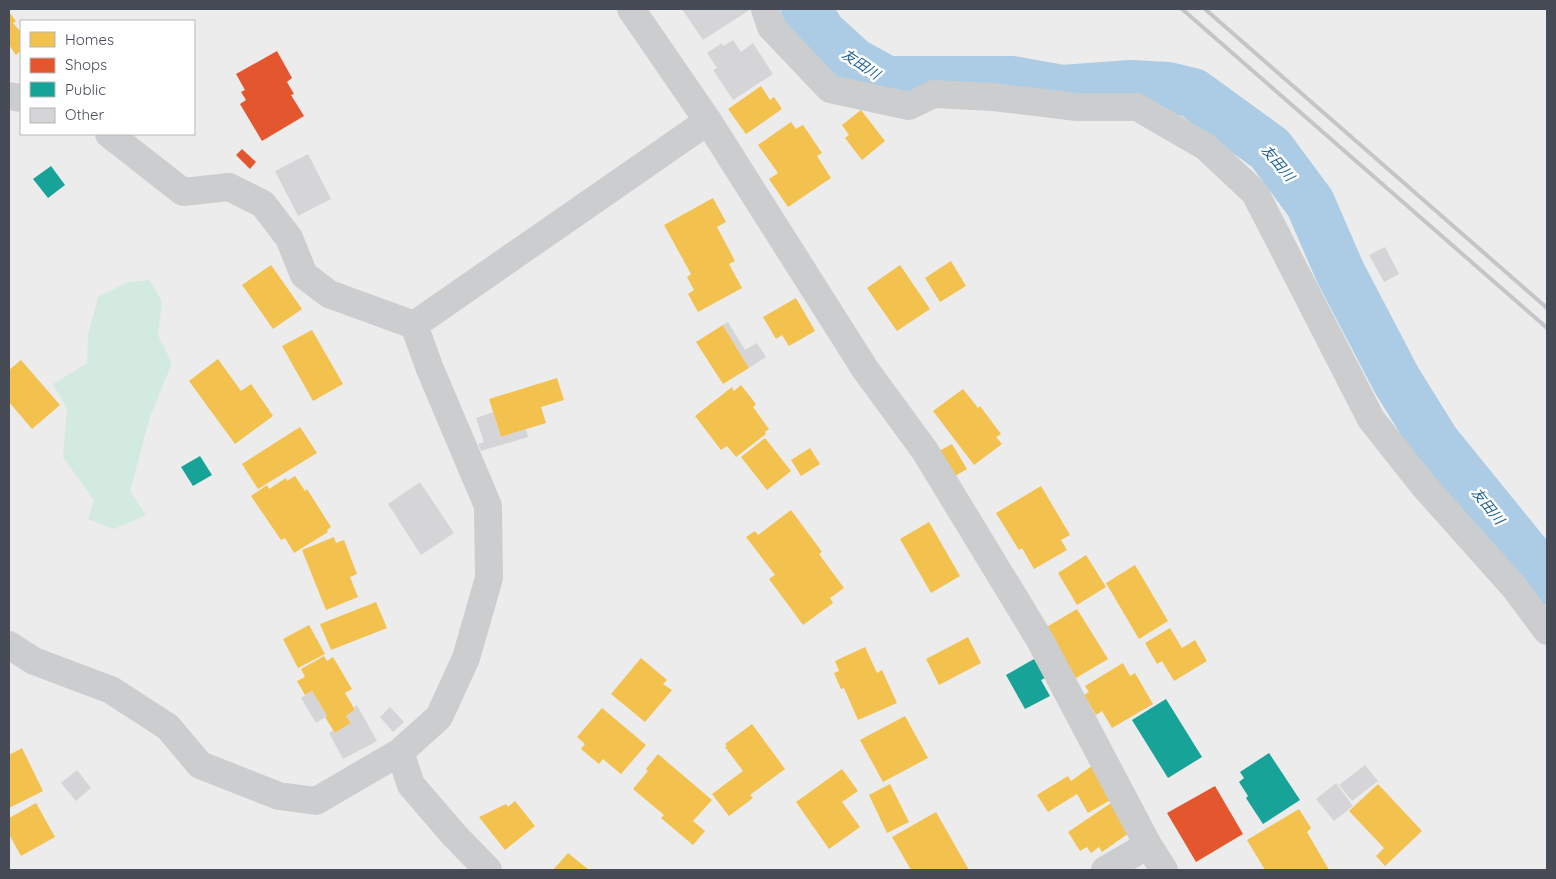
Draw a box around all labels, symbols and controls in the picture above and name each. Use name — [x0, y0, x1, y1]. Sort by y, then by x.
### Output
legend — [20, 20, 195, 135]
text: Homes — [65, 30, 114, 49]
water label: 友田川 — [839, 45, 885, 84]
text: Shops — [65, 55, 107, 74]
text: Public — [65, 80, 106, 99]
text: Other — [65, 105, 105, 124]
water label: 友田川 — [1258, 141, 1300, 186]
water label: 友田川 — [1468, 484, 1509, 530]

